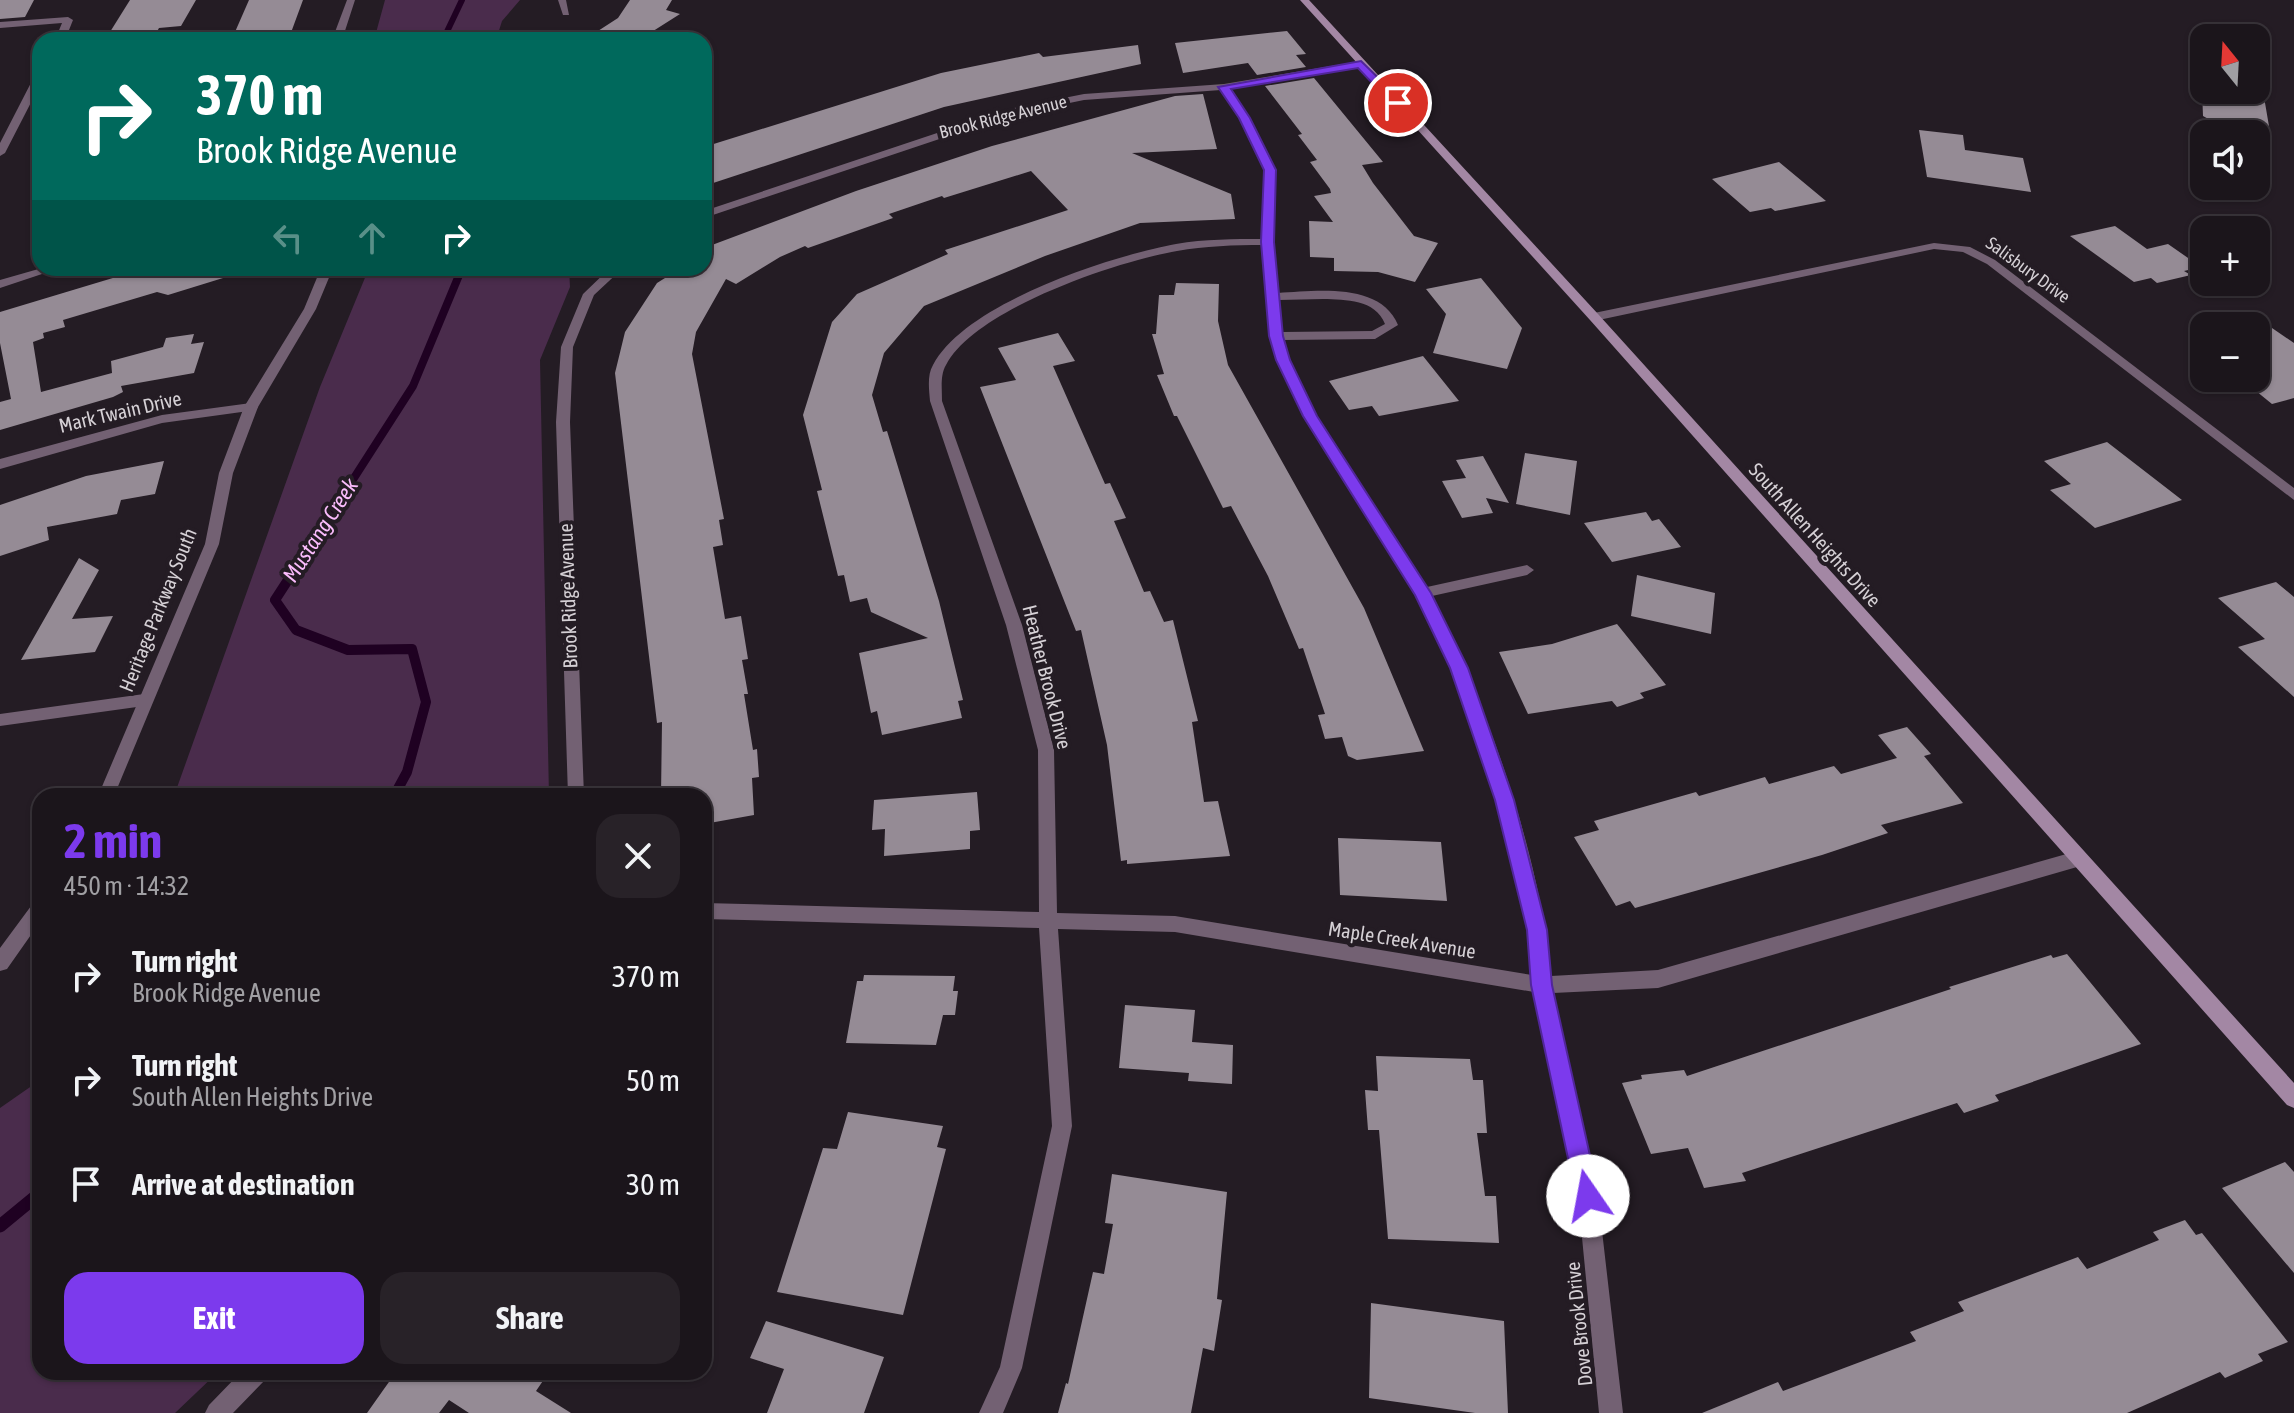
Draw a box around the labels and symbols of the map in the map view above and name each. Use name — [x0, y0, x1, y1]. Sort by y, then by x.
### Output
north arrow — [2190, 24, 2270, 104]
pin — [1364, 69, 1432, 137]
street label: Brook Ridge Avenue — [937, 91, 1069, 143]
street label: Salisbury Drive — [1982, 232, 2074, 307]
street label: Mark Twain Drive — [56, 386, 183, 437]
street label: South Allen Heights Drive — [1745, 458, 1886, 611]
water label: Mustang Creek — [277, 473, 363, 587]
street label: Brook Ridge Avenue — [553, 523, 582, 669]
street label: Heritage Parkway South — [114, 525, 201, 695]
street label: Heather Brook Drive — [1018, 602, 1077, 751]
street label: Maple Creek Avenue — [1327, 916, 1477, 963]
position arrow — [1546, 1154, 1630, 1238]
street label: Dove Brook Drive — [1561, 1261, 1596, 1387]

